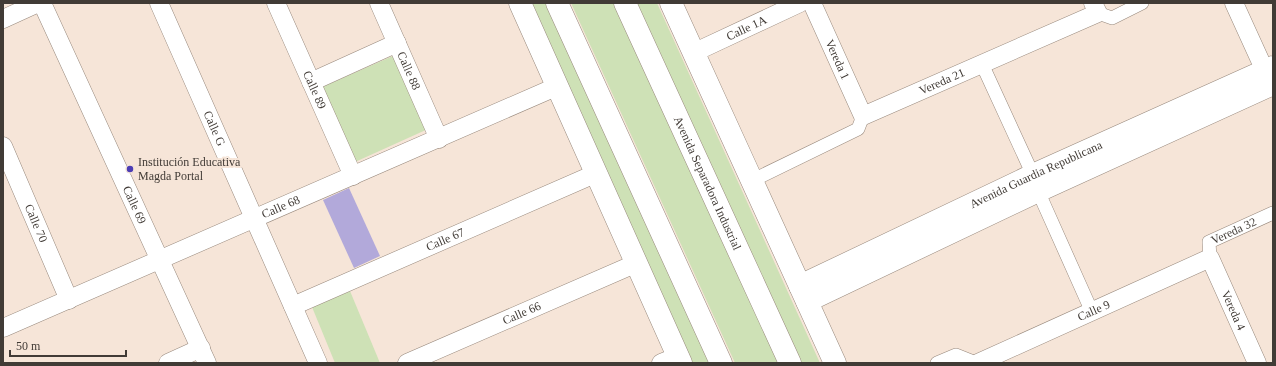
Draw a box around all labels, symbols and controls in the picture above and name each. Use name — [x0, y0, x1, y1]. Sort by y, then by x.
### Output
street label: Calle 1A — [724, 12, 769, 43]
street label: Vereda 1 — [822, 37, 853, 82]
street label: Calle 88 — [394, 49, 423, 92]
street label: Vereda 21 — [917, 65, 967, 98]
street label: Calle 89 — [300, 69, 329, 111]
street label: Calle G — [200, 109, 228, 148]
street label: Avenida Separadora Industrial — [671, 114, 745, 253]
street label: Avenida Guardia Republicana — [967, 138, 1105, 211]
place label: Institución Educativa Magda Portal — [138, 155, 241, 183]
marker: Institución Educativa Magda Portal — [125, 164, 135, 174]
street label: Calle 69 — [120, 184, 149, 226]
street label: Calle 68 — [259, 192, 302, 221]
street label: Calle 70 — [22, 202, 50, 245]
street label: Vereda 32 — [1209, 215, 1258, 247]
street label: Calle 67 — [424, 225, 466, 254]
street label: Vereda 4 — [1218, 288, 1248, 333]
street label: Calle 9 — [1075, 297, 1112, 324]
street label: Calle 66 — [500, 299, 543, 328]
scale bar — [10, 332, 126, 358]
text: 50 m — [16, 339, 41, 353]

